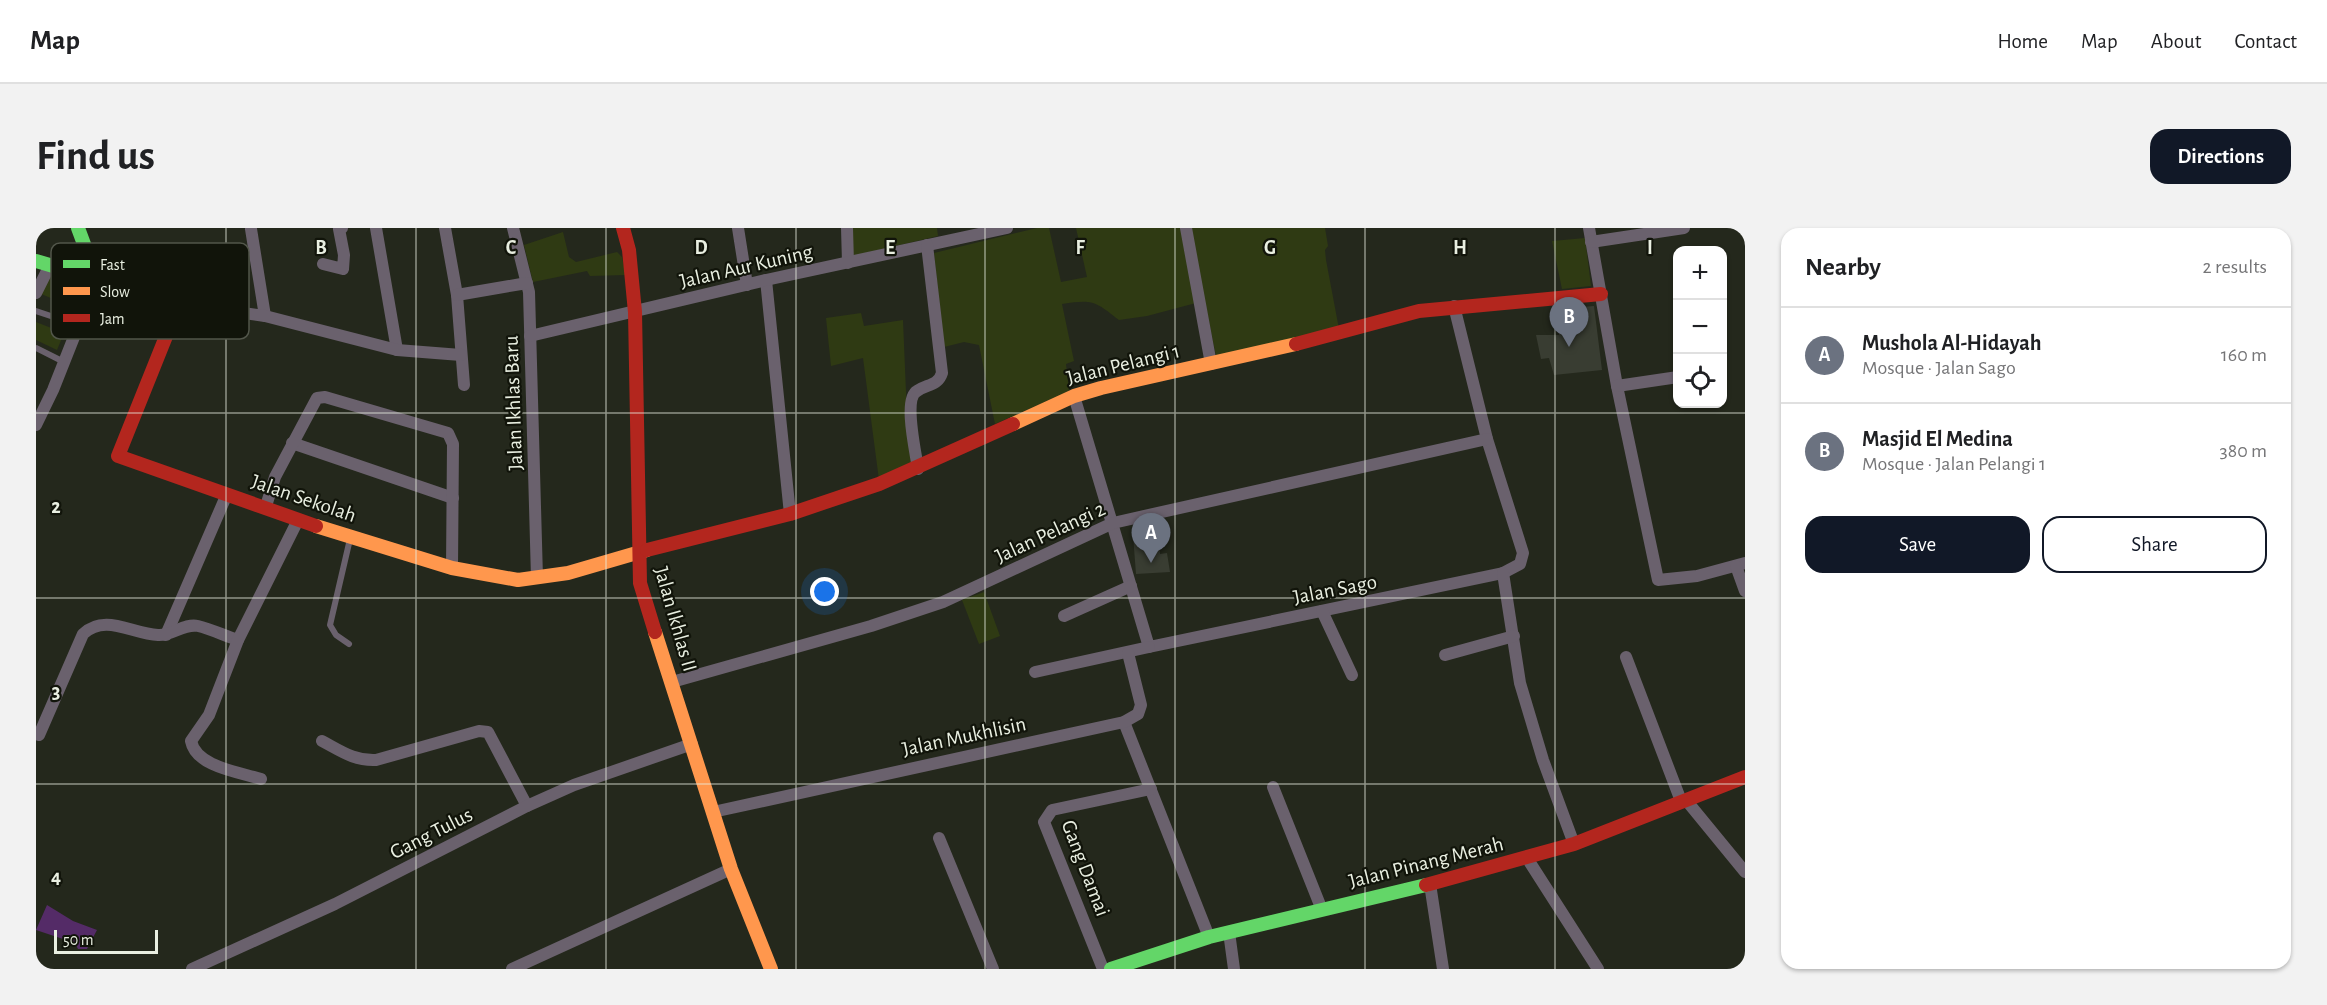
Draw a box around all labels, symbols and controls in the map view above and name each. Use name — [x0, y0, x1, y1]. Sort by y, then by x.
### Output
text: Map — [30, 27, 80, 55]
text: Home — [1997, 31, 2048, 52]
text: Map — [2081, 31, 2118, 52]
text: About — [2151, 31, 2201, 52]
text: Contact — [2234, 31, 2297, 52]
button: Directions — [2150, 129, 2291, 184]
text: Find us — [36, 135, 155, 177]
text: B — [315, 238, 327, 258]
text: C — [506, 238, 517, 258]
text: D — [694, 238, 708, 258]
text: E — [885, 238, 895, 258]
text: F — [1075, 238, 1085, 258]
text: G — [1264, 238, 1276, 258]
text: H — [1453, 238, 1467, 258]
text: I — [1647, 238, 1653, 258]
street label: Jalan Aur Kuning — [678, 241, 815, 292]
legend — [51, 243, 249, 339]
map controls — [1673, 246, 1727, 408]
button: + — [1673, 246, 1727, 300]
text: Nearby — [1805, 254, 1881, 280]
text: Fast — [100, 257, 125, 273]
text: 2 results — [2203, 257, 2267, 277]
text: Slow — [100, 284, 130, 300]
pin: B — [1550, 298, 1588, 347]
button: − — [1673, 300, 1727, 354]
text: Jam — [100, 311, 125, 327]
text: Mushola Al-Hidayah — [1862, 332, 2042, 354]
street label: Jalan Ikhlas Baru — [501, 335, 526, 471]
street label: Jalan Pelangi 1 — [1064, 340, 1182, 389]
text: A — [1819, 345, 1831, 365]
text: 160 m — [2221, 345, 2267, 365]
button: locate — [1673, 354, 1727, 408]
text: Mosque · Jalan Sago — [1862, 358, 2016, 378]
text: Masjid El Medina — [1862, 428, 2013, 450]
text: B — [1819, 441, 1830, 461]
text: 380 m — [2219, 441, 2267, 461]
text: Mosque · Jalan Pelangi 1 — [1862, 454, 2046, 474]
street label: Jalan Sekolah — [249, 471, 359, 526]
text: 2 — [51, 497, 61, 517]
street label: Jalan Pelangi 2 — [992, 498, 1108, 567]
pin: A — [1132, 514, 1170, 563]
button: Save — [1805, 516, 2030, 573]
button: Share — [2042, 516, 2267, 573]
street label: Jalan Ikhlas II — [651, 564, 701, 674]
street label: Jalan Sago — [1292, 571, 1379, 608]
your location — [810, 577, 839, 606]
text: 3 — [52, 682, 60, 702]
street label: Jalan Mukhlisin — [900, 713, 1028, 760]
street label: Gang Tulus — [387, 804, 476, 863]
street label: Gang Damai — [1058, 817, 1113, 919]
street label: Jalan Pinang Merah — [1347, 833, 1506, 892]
text: 4 — [51, 867, 61, 887]
scale bar — [54, 927, 158, 954]
text: 50 m — [63, 932, 94, 948]

